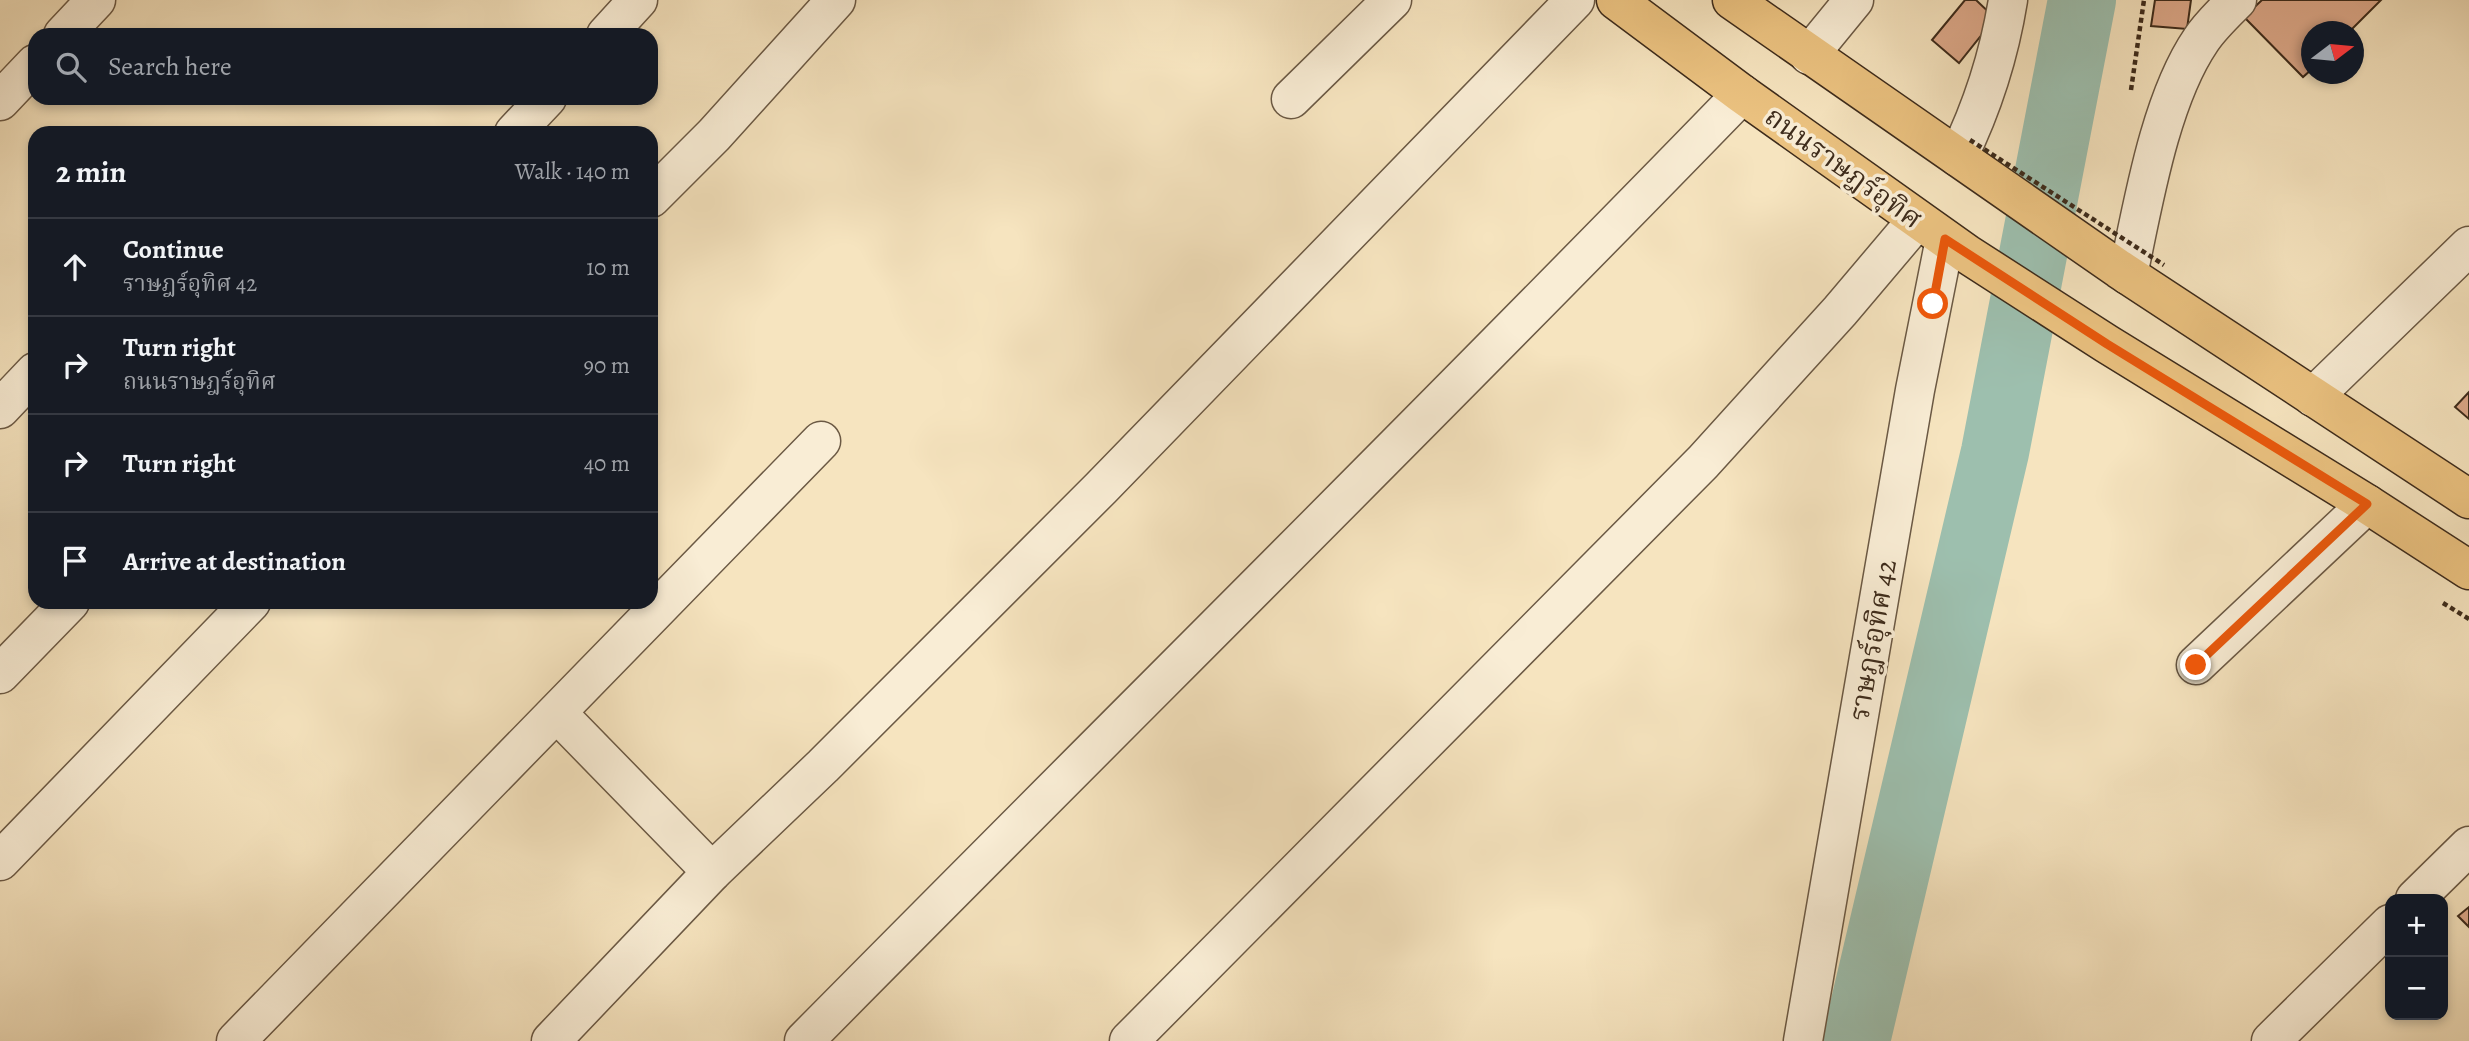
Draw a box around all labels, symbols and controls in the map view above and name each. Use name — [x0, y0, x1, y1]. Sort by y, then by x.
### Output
north arrow — [2301, 21, 2364, 84]
search box — [28, 28, 658, 105]
icon: search — [52, 48, 90, 86]
text: Search here — [108, 49, 232, 84]
street label: ถนนราษฎร์อุทิศ — [1757, 98, 1930, 238]
text: 2 min — [56, 152, 126, 192]
text: Walk · 140 m — [515, 156, 630, 187]
text: Continue — [123, 232, 224, 267]
icon: ahead — [56, 248, 94, 286]
text: 10 m — [586, 252, 630, 283]
text: ราษฎร์อุทิศ 42 — [123, 268, 257, 299]
route start — [1917, 288, 1948, 319]
text: Turn right — [123, 330, 236, 365]
icon: right — [56, 346, 94, 384]
text: 90 m — [584, 350, 630, 381]
text: ถนนราษฎร์อุทิศ — [123, 366, 276, 397]
icon: right — [56, 444, 94, 482]
text: Turn right — [123, 446, 236, 481]
text: 40 m — [584, 448, 630, 479]
icon: arrive — [56, 542, 94, 580]
text: Arrive at destination — [123, 544, 346, 579]
street label: ราษฎร์อุทิศ 42 — [1840, 556, 1906, 724]
route end — [2180, 649, 2211, 680]
map controls — [2385, 894, 2448, 1020]
button: + — [2385, 894, 2448, 957]
button: − — [2385, 957, 2448, 1020]

